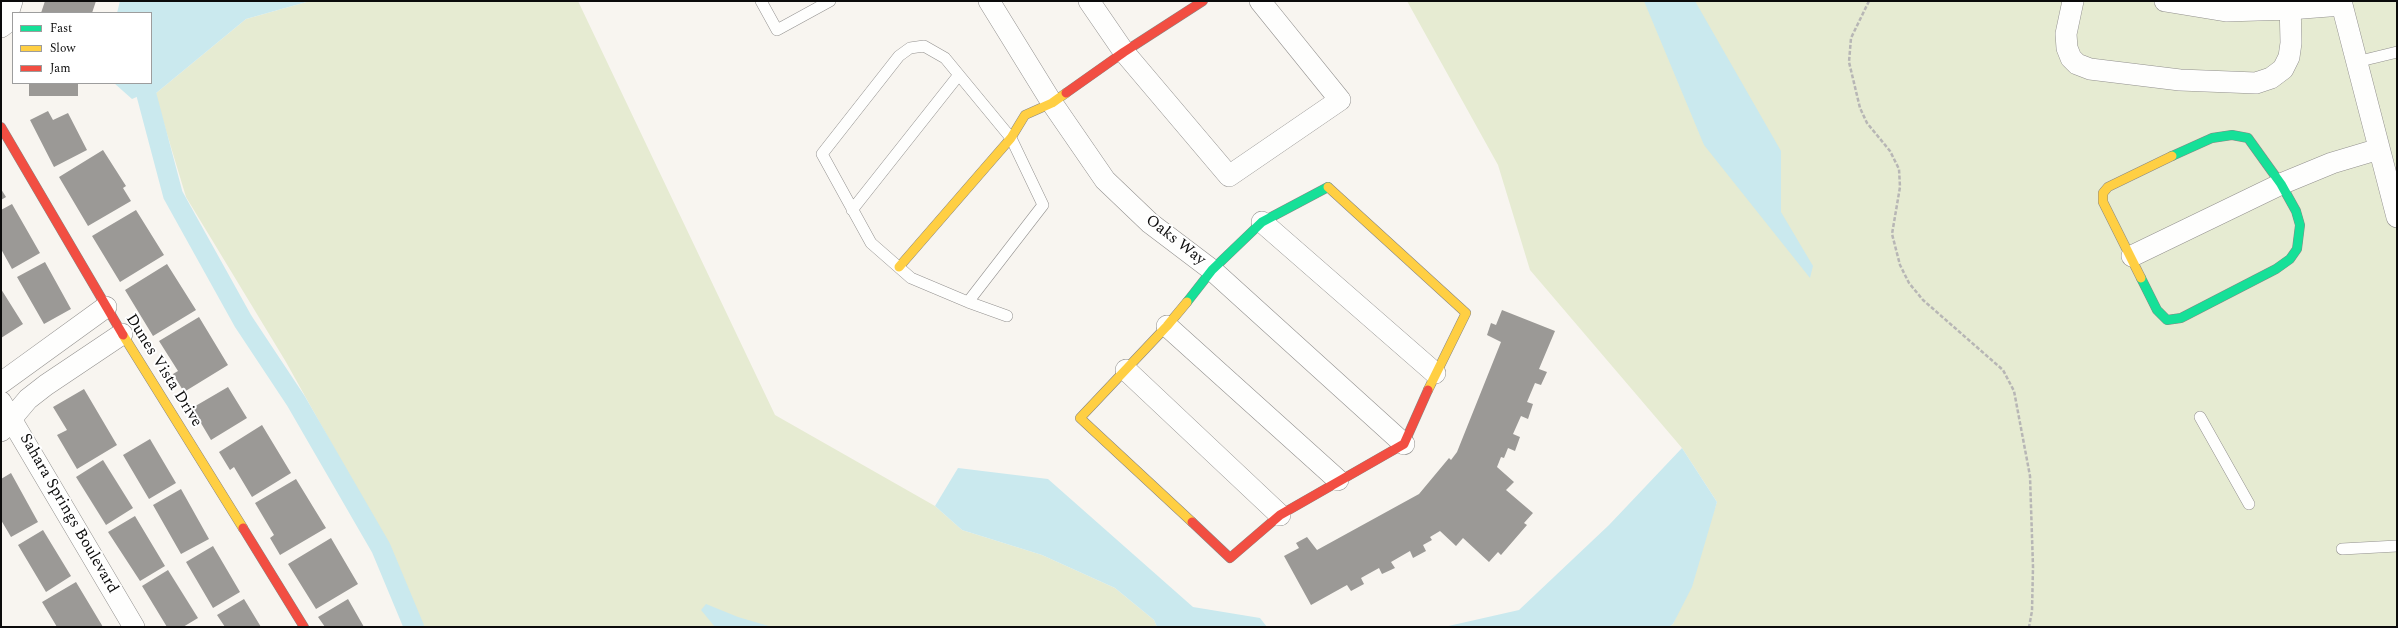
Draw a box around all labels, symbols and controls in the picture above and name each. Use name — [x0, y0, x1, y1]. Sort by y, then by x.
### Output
legend — [12, 12, 152, 84]
text: Fast — [50, 19, 72, 38]
text: Slow — [50, 39, 75, 58]
text: Jam — [50, 59, 71, 78]
street label: Oaks Way — [1141, 212, 1209, 270]
street label: Dunes Vista Drive — [121, 311, 205, 431]
street label: Sahara Springs Boulevard — [14, 431, 122, 597]

